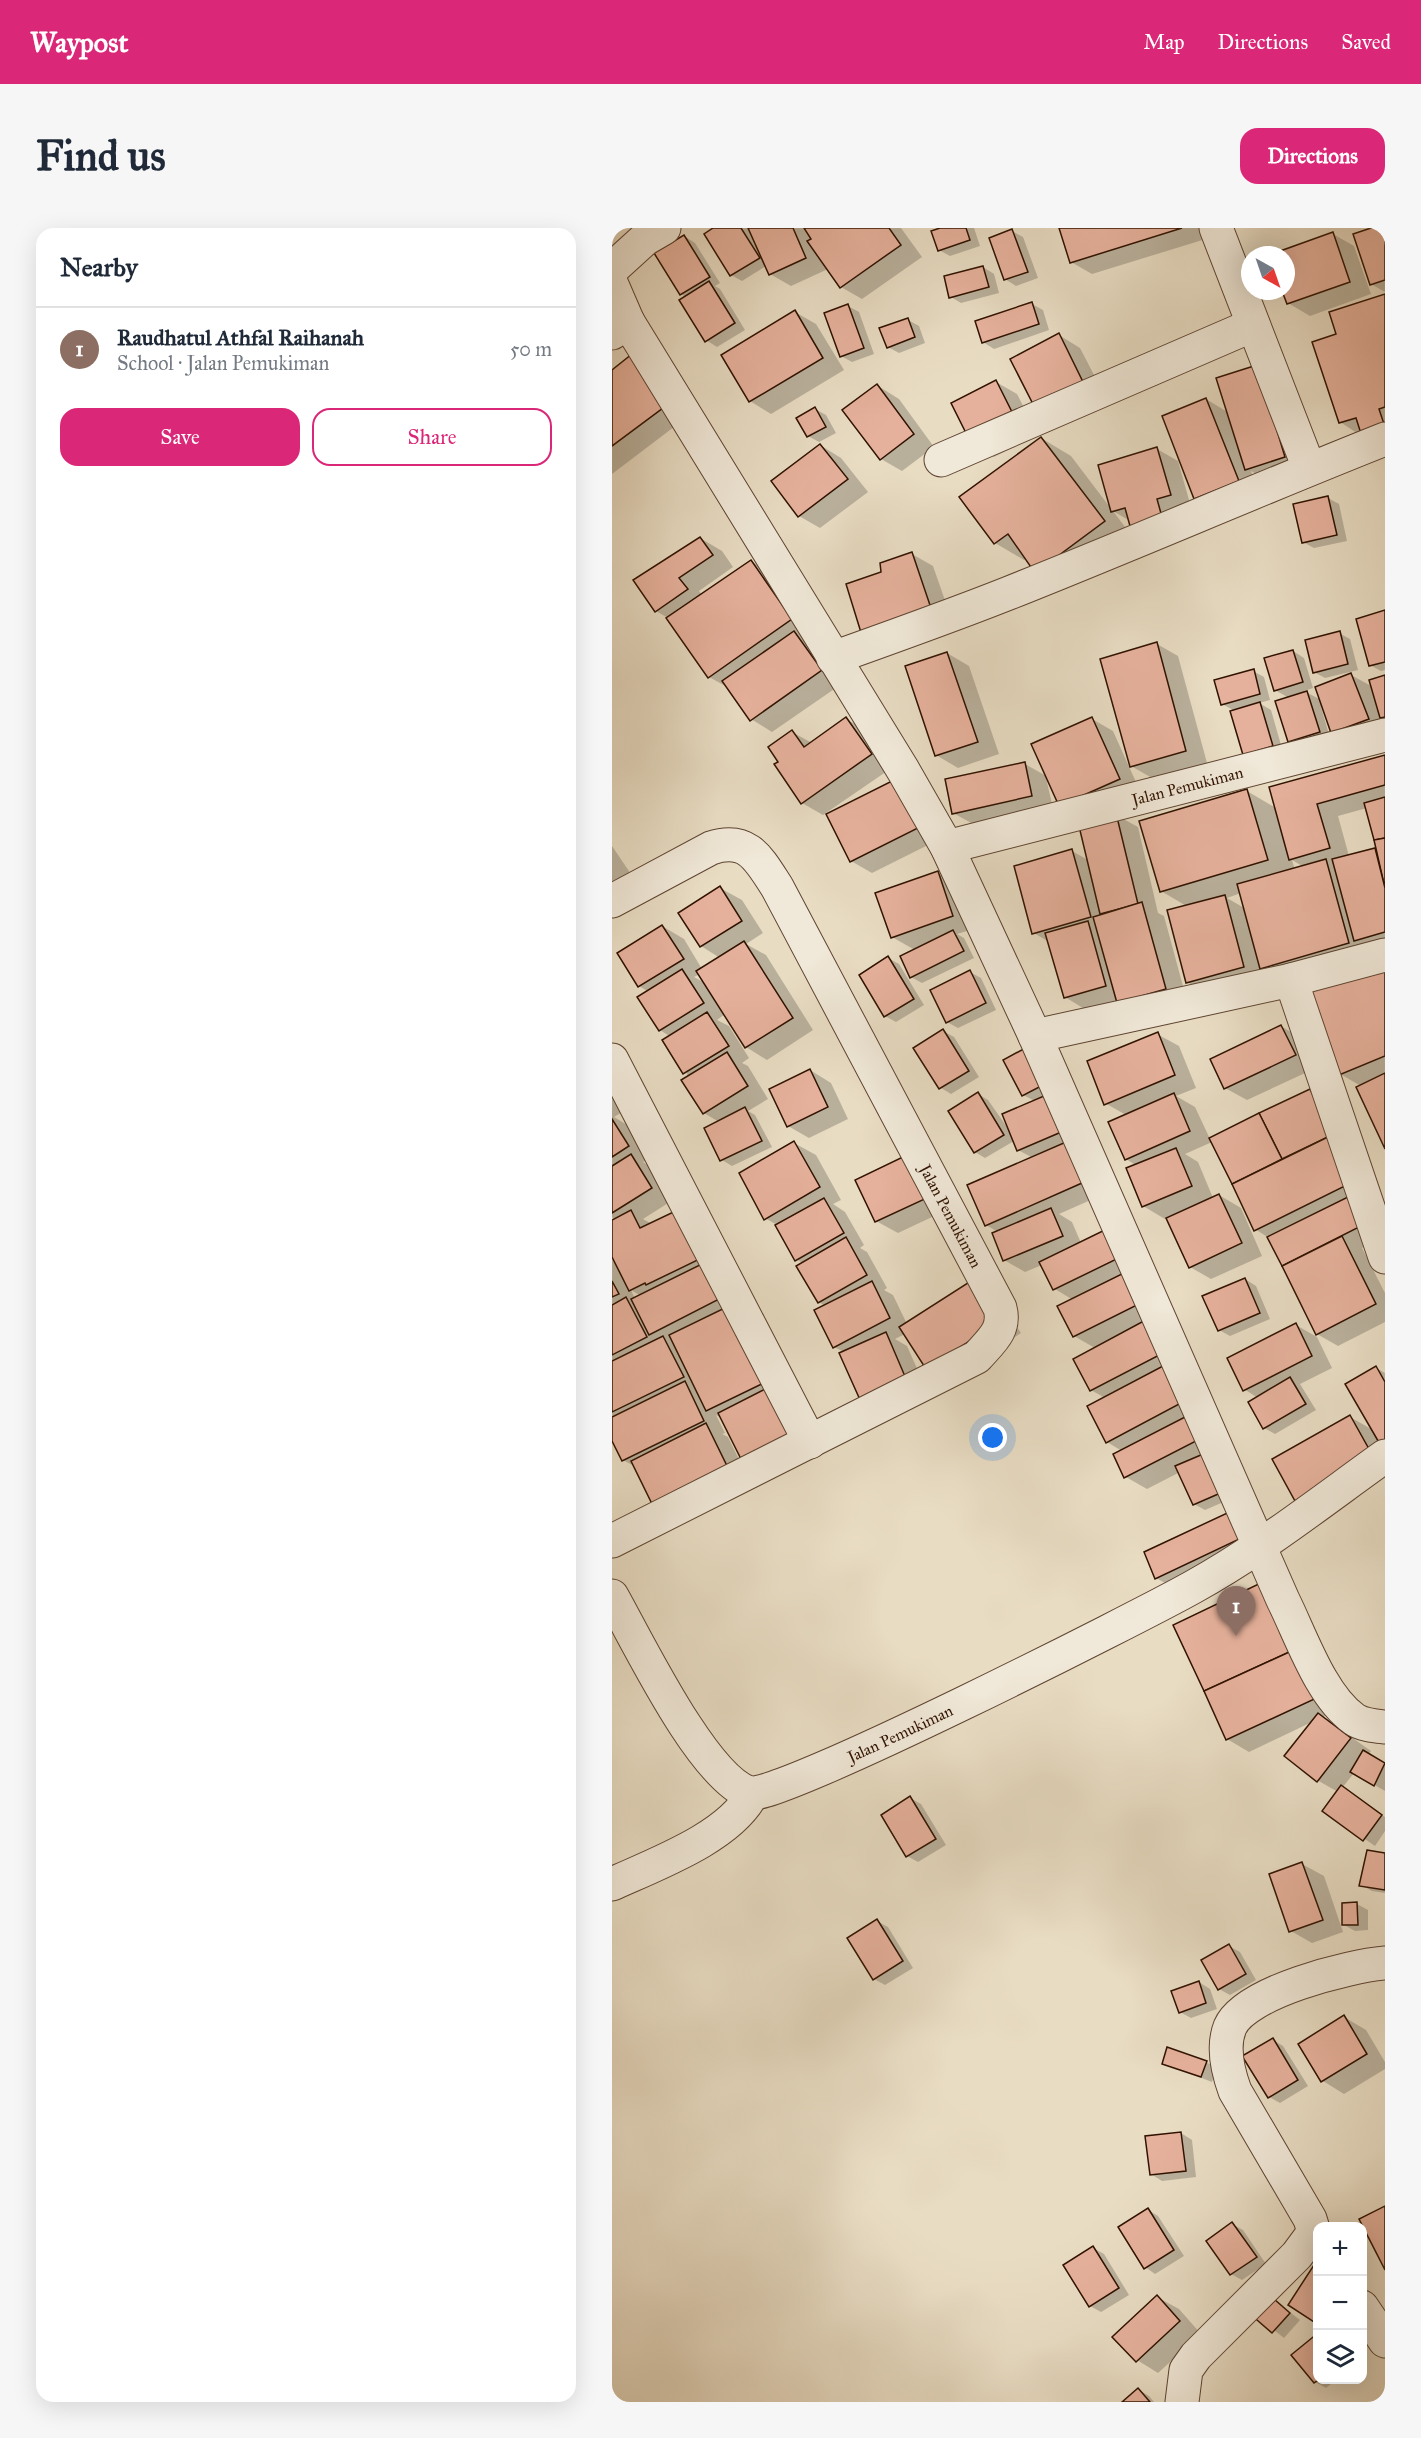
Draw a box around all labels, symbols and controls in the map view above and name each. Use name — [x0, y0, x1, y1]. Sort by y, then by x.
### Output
text: Waypost — [30, 25, 128, 60]
text: Map — [1144, 29, 1185, 55]
text: Directions — [1218, 29, 1308, 55]
text: Saved — [1341, 29, 1391, 55]
button: Directions — [1240, 128, 1385, 184]
text: Find us — [36, 130, 166, 182]
north arrow — [1241, 246, 1295, 300]
text: Nearby — [60, 251, 138, 283]
text: Raudhatul Athfal Raihanah — [117, 324, 364, 351]
text: 1 — [76, 337, 83, 361]
text: 50 m — [510, 337, 552, 361]
text: School · Jalan Pemukiman — [117, 351, 329, 375]
button: Save — [60, 408, 300, 466]
button: Share — [312, 408, 552, 466]
street label: Jalan Pemukiman — [1128, 763, 1245, 811]
street label: Jalan Pemukiman — [914, 1160, 986, 1271]
your location — [978, 1423, 1007, 1452]
pin: 1 — [1216, 1586, 1256, 1636]
street label: Jalan Pemukiman — [843, 1701, 956, 1768]
map controls — [1313, 2222, 1367, 2384]
button: + — [1313, 2222, 1367, 2276]
button: − — [1313, 2276, 1367, 2330]
button: layers — [1313, 2330, 1367, 2384]

